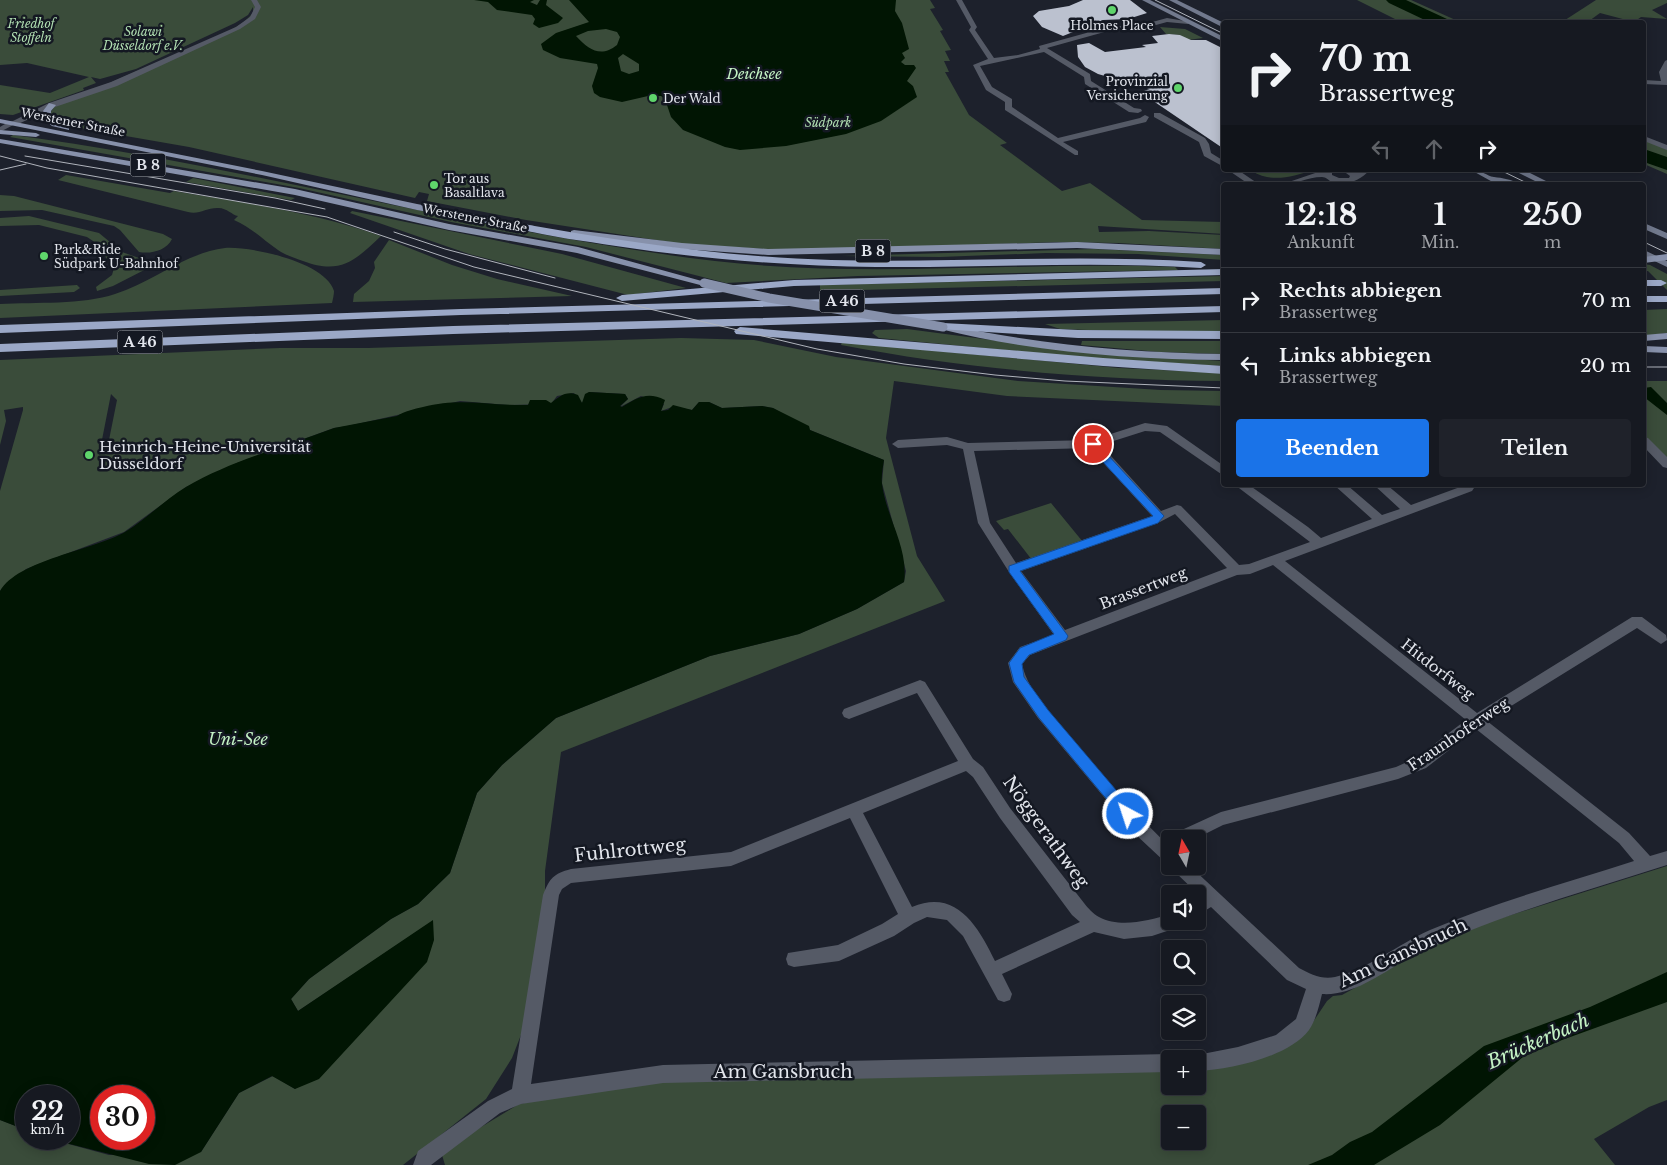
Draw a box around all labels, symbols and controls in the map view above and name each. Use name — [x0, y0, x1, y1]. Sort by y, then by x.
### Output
marker: Holmes Place — [1106, 4, 1118, 16]
park label: Friedhof Stoffeln — [6, 16, 58, 45]
place label: Holmes Place — [1070, 18, 1154, 33]
park label: Solawi Düsseldorf e.V. — [102, 24, 183, 53]
text: 70 m — [1319, 37, 1412, 80]
icon: right — [1236, 40, 1301, 105]
water label: Deichsee — [725, 65, 782, 83]
place label: Provinzial Versicherung — [1086, 74, 1169, 103]
text: Brassertweg — [1319, 80, 1454, 107]
marker: Provinzial Versicherung — [1172, 82, 1184, 94]
place label: Der Wald — [663, 91, 721, 106]
marker: Der Wald — [647, 92, 659, 104]
street label: Werstener Straße — [18, 104, 127, 140]
park label: Südpark — [805, 115, 851, 130]
icon: left — [1367, 135, 1395, 163]
icon: ahead — [1420, 135, 1448, 163]
icon: right — [1473, 135, 1501, 163]
road number: B 8 — [130, 154, 166, 176]
place label: Tor aus Basaltlava — [444, 171, 505, 200]
marker: Tor aus Basaltlava — [428, 179, 440, 191]
text: 12:18 — [1284, 196, 1358, 233]
text: 1 — [1434, 196, 1447, 233]
text: 250 — [1523, 196, 1583, 233]
street label: Werstener Straße — [420, 200, 529, 236]
text: Ankunft — [1287, 232, 1355, 252]
text: Min. — [1421, 232, 1459, 252]
text: m — [1544, 232, 1561, 252]
road number: B 8 — [856, 240, 890, 262]
place label: Park&Ride Südpark U-Bahnhof — [54, 242, 180, 271]
marker: Park&Ride Südpark U-Bahnhof — [38, 250, 50, 262]
text: Rechts abbiegen — [1279, 279, 1442, 302]
icon: right — [1236, 286, 1264, 314]
text: 70 m — [1582, 289, 1631, 312]
road number: A 46 — [820, 290, 864, 312]
text: Brassertweg — [1279, 302, 1377, 322]
road number: A 46 — [118, 331, 162, 354]
text: Links abbiegen — [1279, 344, 1431, 367]
icon: left — [1236, 351, 1264, 379]
text: 20 m — [1580, 354, 1631, 377]
text: Brassertweg — [1279, 367, 1377, 387]
button: Beenden — [1236, 419, 1429, 477]
button: Teilen — [1439, 419, 1631, 477]
pin — [1072, 423, 1114, 465]
icon: arrive — [1079, 430, 1107, 458]
place label: Heinrich-Heine-Universität Düsseldorf — [99, 437, 311, 473]
marker: Heinrich-Heine-Universität Düsseldorf — [83, 449, 95, 461]
street label: Brassertweg — [1097, 562, 1190, 613]
street label: Hitdorfweg — [1397, 634, 1479, 704]
street label: Fraunhoferweg — [1404, 693, 1513, 775]
water label: Uni-See — [208, 729, 268, 749]
street label: Nöggerathweg — [998, 772, 1094, 892]
position arrow — [1101, 787, 1153, 839]
north arrow — [1161, 830, 1206, 875]
map controls — [1161, 830, 1206, 1150]
street label: Fuhlrottweg — [573, 833, 687, 867]
button: sound — [1161, 885, 1206, 930]
street label: Am Gansbruch — [1334, 914, 1471, 993]
button: search — [1161, 940, 1206, 985]
button: layers — [1161, 995, 1206, 1040]
water label: Brückerbach — [1482, 1008, 1593, 1074]
button: + — [1161, 1050, 1206, 1095]
street label: Am Gansbruch — [712, 1061, 853, 1083]
speed limit sign: 30 — [90, 1085, 155, 1150]
text: 22 — [31, 1096, 64, 1127]
button: − — [1161, 1105, 1206, 1150]
text: km/h — [30, 1122, 65, 1137]

